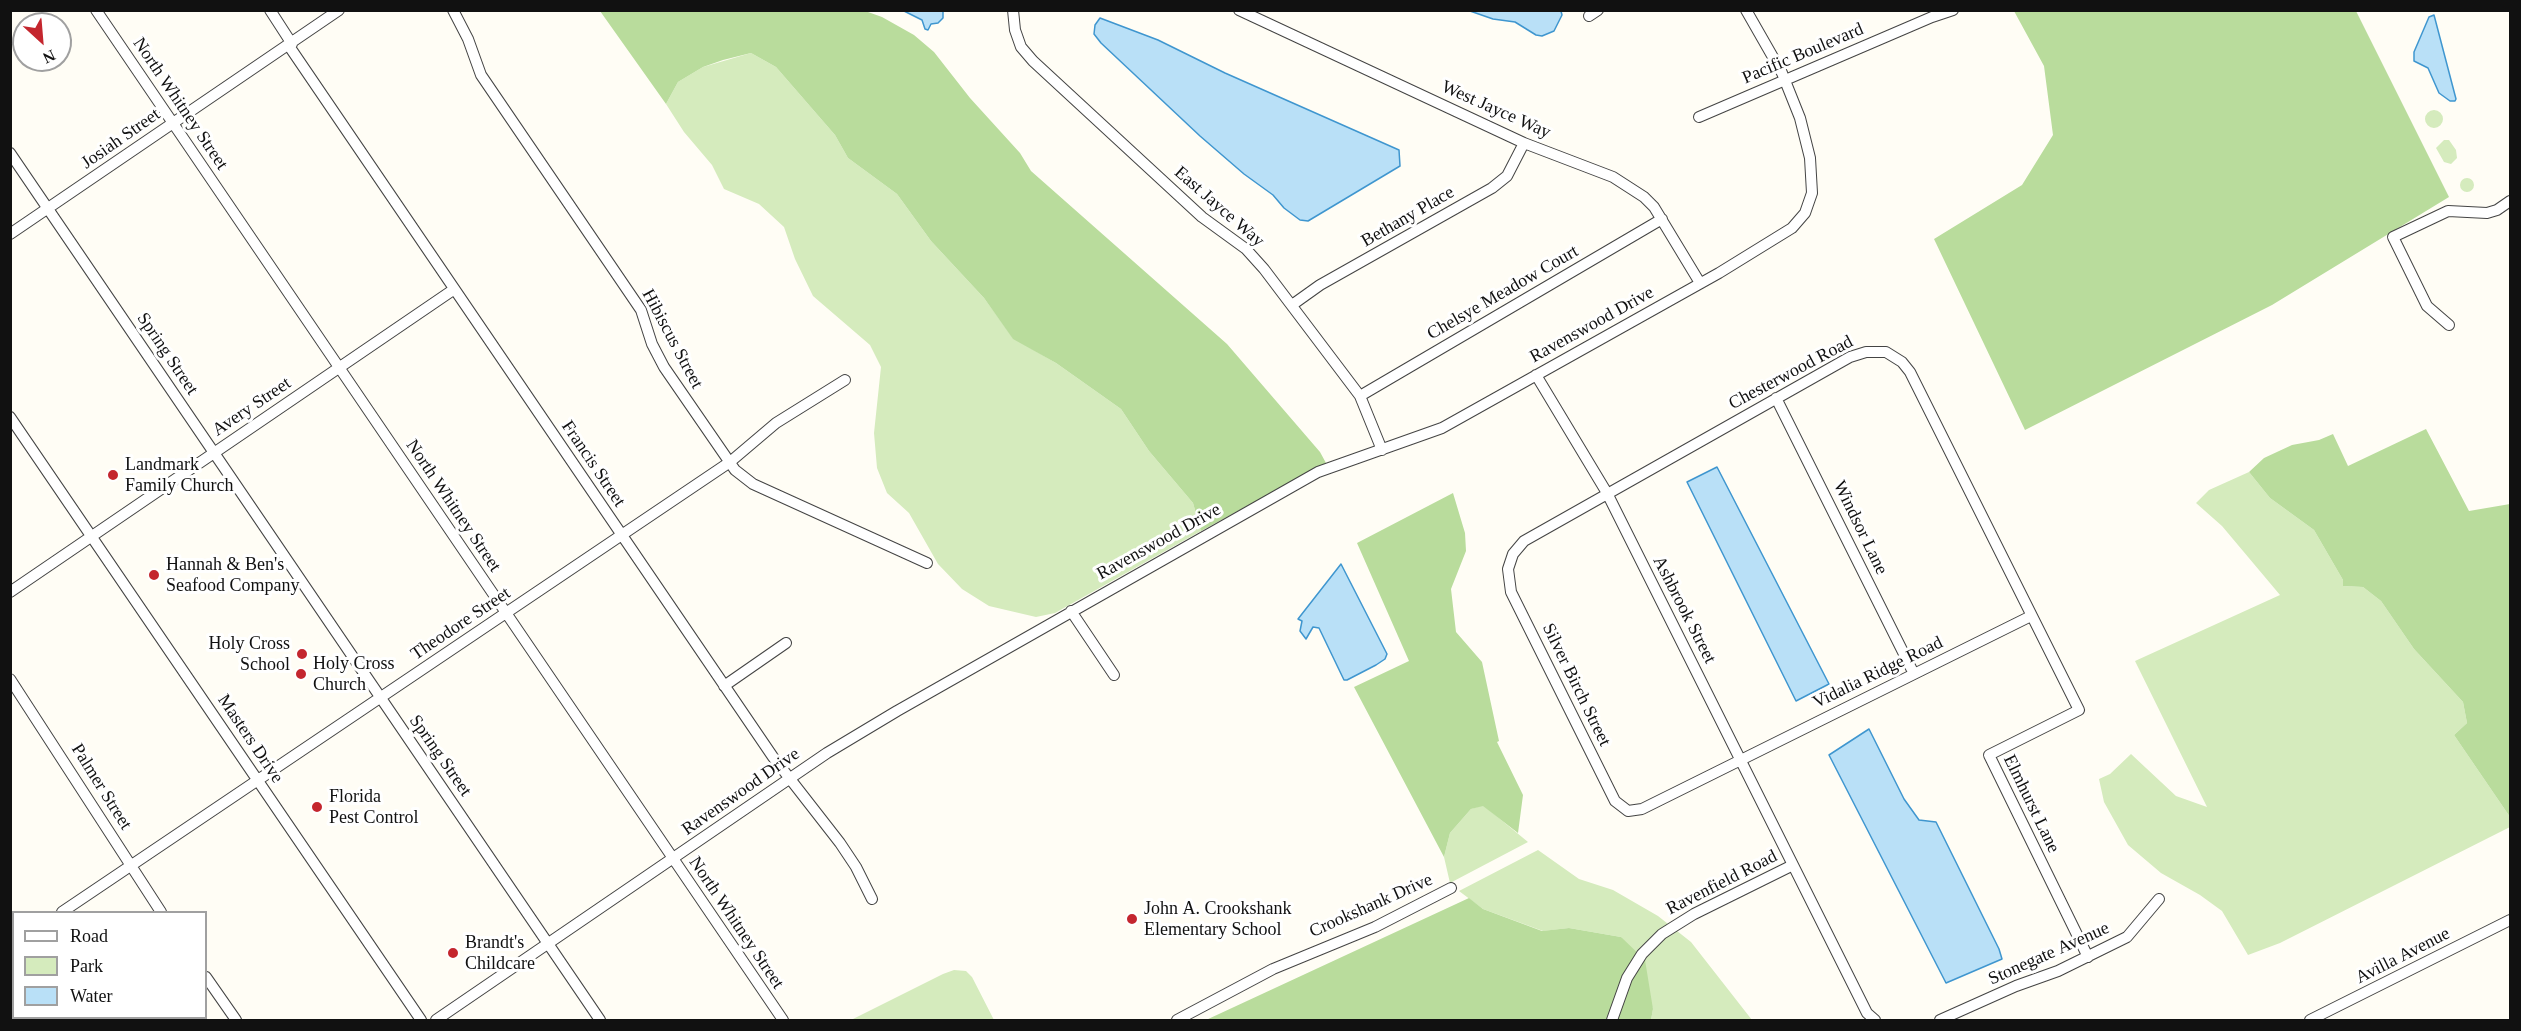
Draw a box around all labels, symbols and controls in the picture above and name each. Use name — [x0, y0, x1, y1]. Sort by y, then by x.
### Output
north arrow — [12, 12, 72, 72]
street label: Pacific Boulevard — [1739, 19, 1867, 89]
street label: North Whitney Street — [128, 34, 232, 174]
text: N — [40, 47, 58, 67]
street label: West Jayce Way — [1438, 76, 1554, 144]
street label: Josiah Street — [77, 104, 165, 174]
street label: East Jayce Way — [1169, 162, 1269, 252]
street label: Bethany Place — [1358, 182, 1458, 252]
street label: Chelsye Meadow Court — [1424, 241, 1582, 345]
street label: Ravenswood Drive — [1526, 282, 1658, 368]
street label: Hibiscus Street — [637, 286, 707, 392]
street label: Spring Street — [132, 309, 202, 399]
street label: Chesterwood Road — [1725, 331, 1857, 415]
street label: Avery Street — [209, 373, 295, 441]
street label: Francis Street — [556, 417, 630, 511]
street label: North Whitney Street — [401, 436, 505, 576]
place label: Landmark Family Church — [125, 454, 233, 496]
marker: Landmark Family Church — [106, 468, 120, 482]
street label: Windsor Lane — [1828, 478, 1892, 578]
street label: Ravenswood Drive — [1093, 499, 1225, 585]
street label: Ashbrook Street — [1648, 553, 1720, 667]
place label: Hannah & Ben's Seafood Company — [166, 554, 299, 596]
marker: Hannah & Ben's Seafood Company — [147, 568, 161, 582]
street label: Theodore Street — [407, 583, 515, 665]
street label: Silver Birch Street — [1537, 620, 1615, 750]
street label: Vidalia Ridge Road — [1810, 632, 1946, 714]
place label: Holy Cross School — [208, 633, 290, 676]
marker: Holy Cross School — [295, 647, 309, 661]
place label: Holy Cross Church — [313, 653, 395, 696]
marker: Holy Cross Church — [294, 667, 308, 681]
street label: Masters Drive — [212, 690, 288, 788]
street label: Spring Street — [404, 711, 476, 801]
street label: Palmer Street — [66, 740, 136, 834]
street label: Ravenswood Drive — [678, 743, 804, 841]
street label: Elmhurst Lane — [1998, 751, 2064, 857]
place label: Florida Pest Control — [329, 786, 419, 828]
marker: Florida Pest Control — [310, 800, 324, 814]
street label: Ravenfield Road — [1663, 846, 1781, 920]
street label: North Whitney Street — [684, 853, 788, 993]
street label: Crookshank Drive — [1306, 869, 1436, 943]
place label: John A. Crookshank Elementary School — [1144, 898, 1291, 940]
legend — [12, 911, 207, 1019]
marker: John A. Crookshank Elementary School — [1125, 912, 1139, 926]
street label: Stonegate Avenue — [1985, 918, 2113, 990]
street label: Avilla Avenue — [2352, 923, 2454, 989]
text: Road — [70, 926, 108, 946]
place label: Brandt's Childcare — [465, 932, 535, 974]
marker: Brandt's Childcare — [446, 946, 460, 960]
text: Park — [70, 956, 103, 976]
text: Water — [70, 986, 113, 1006]

